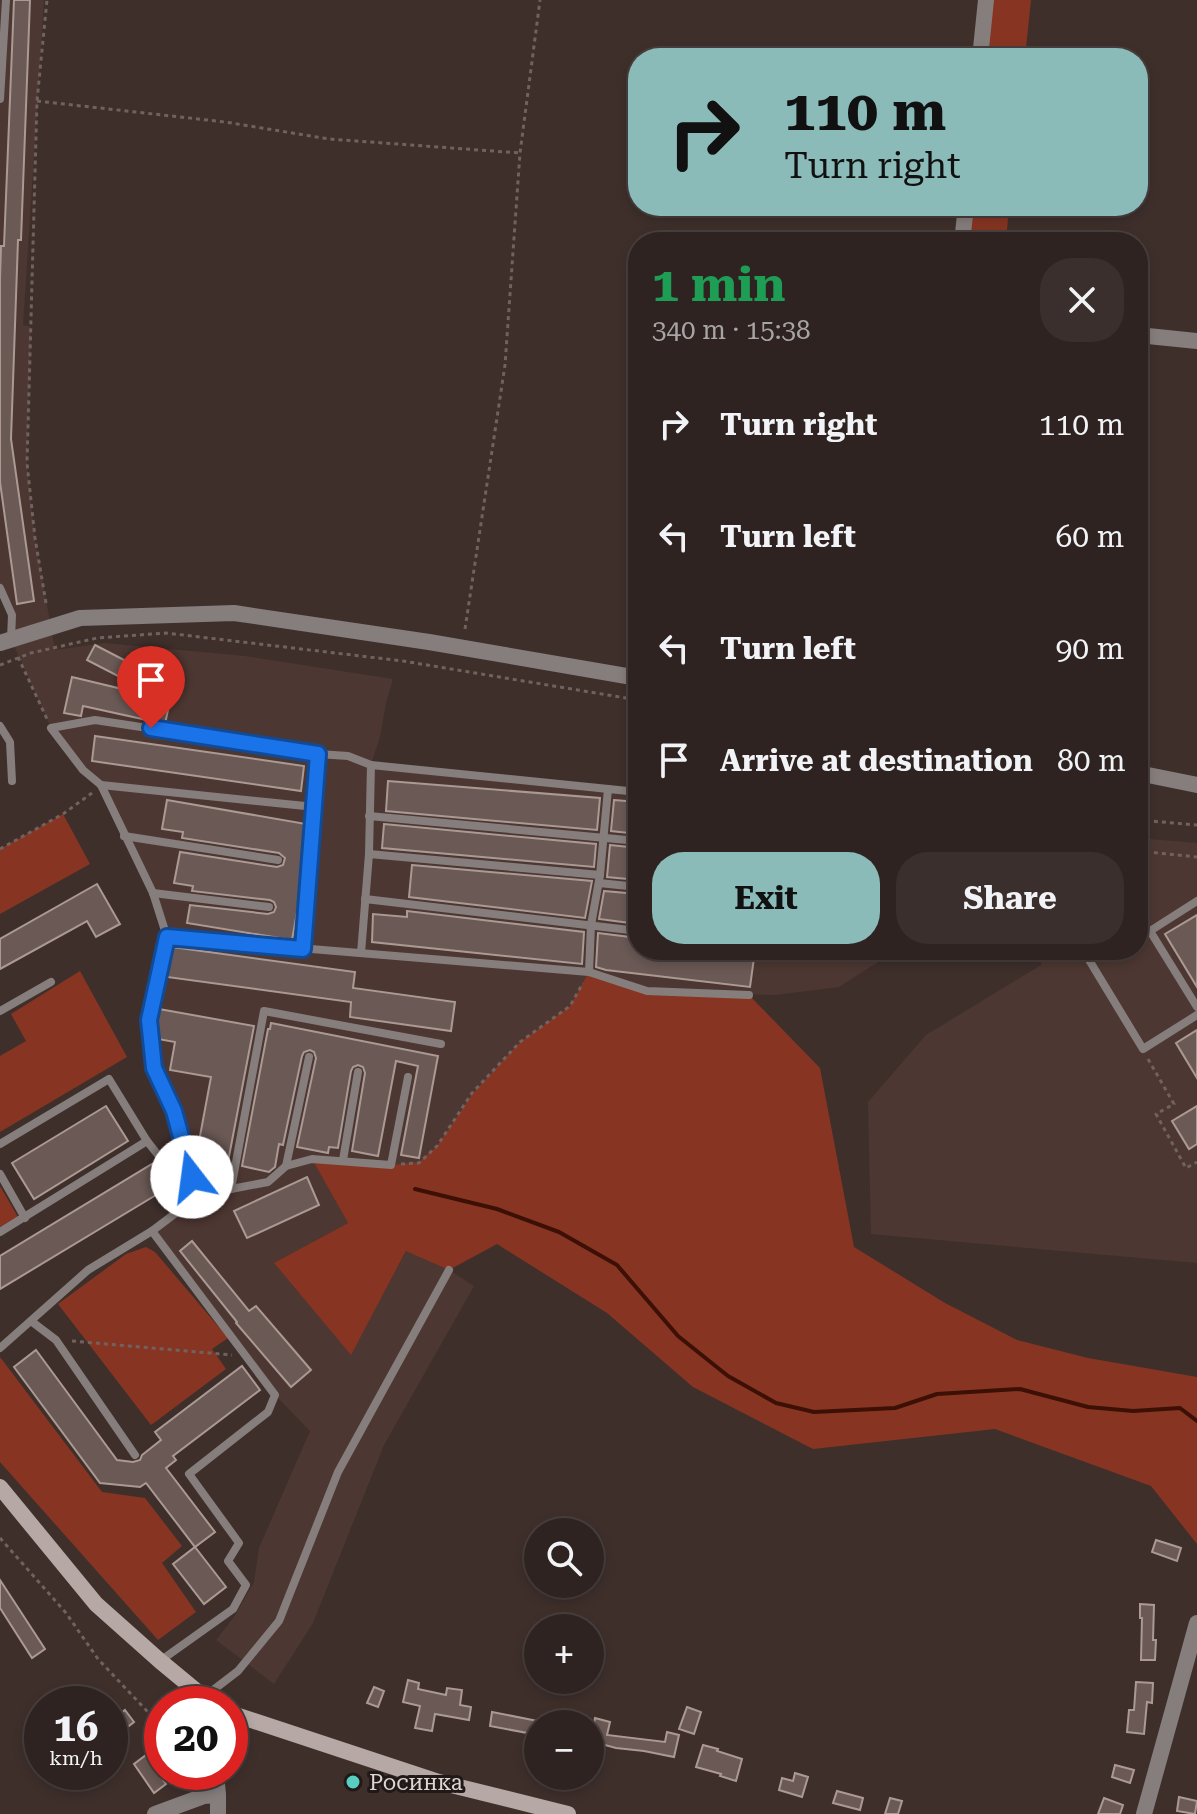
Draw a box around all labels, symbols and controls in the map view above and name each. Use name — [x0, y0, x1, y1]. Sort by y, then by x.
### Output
text: 110 m — [784, 78, 946, 144]
icon: right — [652, 80, 756, 184]
text: Turn right — [784, 145, 961, 187]
text: 1 min — [652, 257, 785, 313]
button: close — [1040, 258, 1124, 342]
text: 340 m · 15:38 — [652, 315, 811, 345]
icon: right — [652, 402, 696, 446]
text: Turn right — [720, 407, 877, 442]
text: 110 m — [1039, 407, 1124, 442]
icon: left — [652, 514, 696, 558]
text: Turn left — [720, 519, 856, 554]
text: 60 m — [1055, 519, 1124, 554]
icon: left — [652, 626, 696, 670]
text: Turn left — [720, 631, 856, 666]
text: 90 m — [1055, 631, 1124, 666]
pin — [117, 646, 185, 728]
icon: arrive — [129, 658, 173, 702]
icon: arrive — [652, 738, 696, 782]
text: Arrive at destination — [720, 743, 1033, 778]
text: 80 m — [1057, 743, 1126, 778]
button: Exit — [652, 852, 880, 944]
button: Share — [896, 852, 1124, 944]
position arrow — [150, 1135, 234, 1219]
map controls — [524, 1518, 604, 1790]
button: search — [524, 1518, 604, 1598]
button: + — [524, 1614, 604, 1694]
speed limit sign: 20 — [144, 1686, 248, 1790]
text: 16 — [54, 1704, 98, 1751]
button: − — [524, 1710, 604, 1790]
text: km/h — [49, 1746, 103, 1770]
place label: Росинка — [369, 1770, 463, 1795]
marker: Росинка — [344, 1773, 362, 1791]

